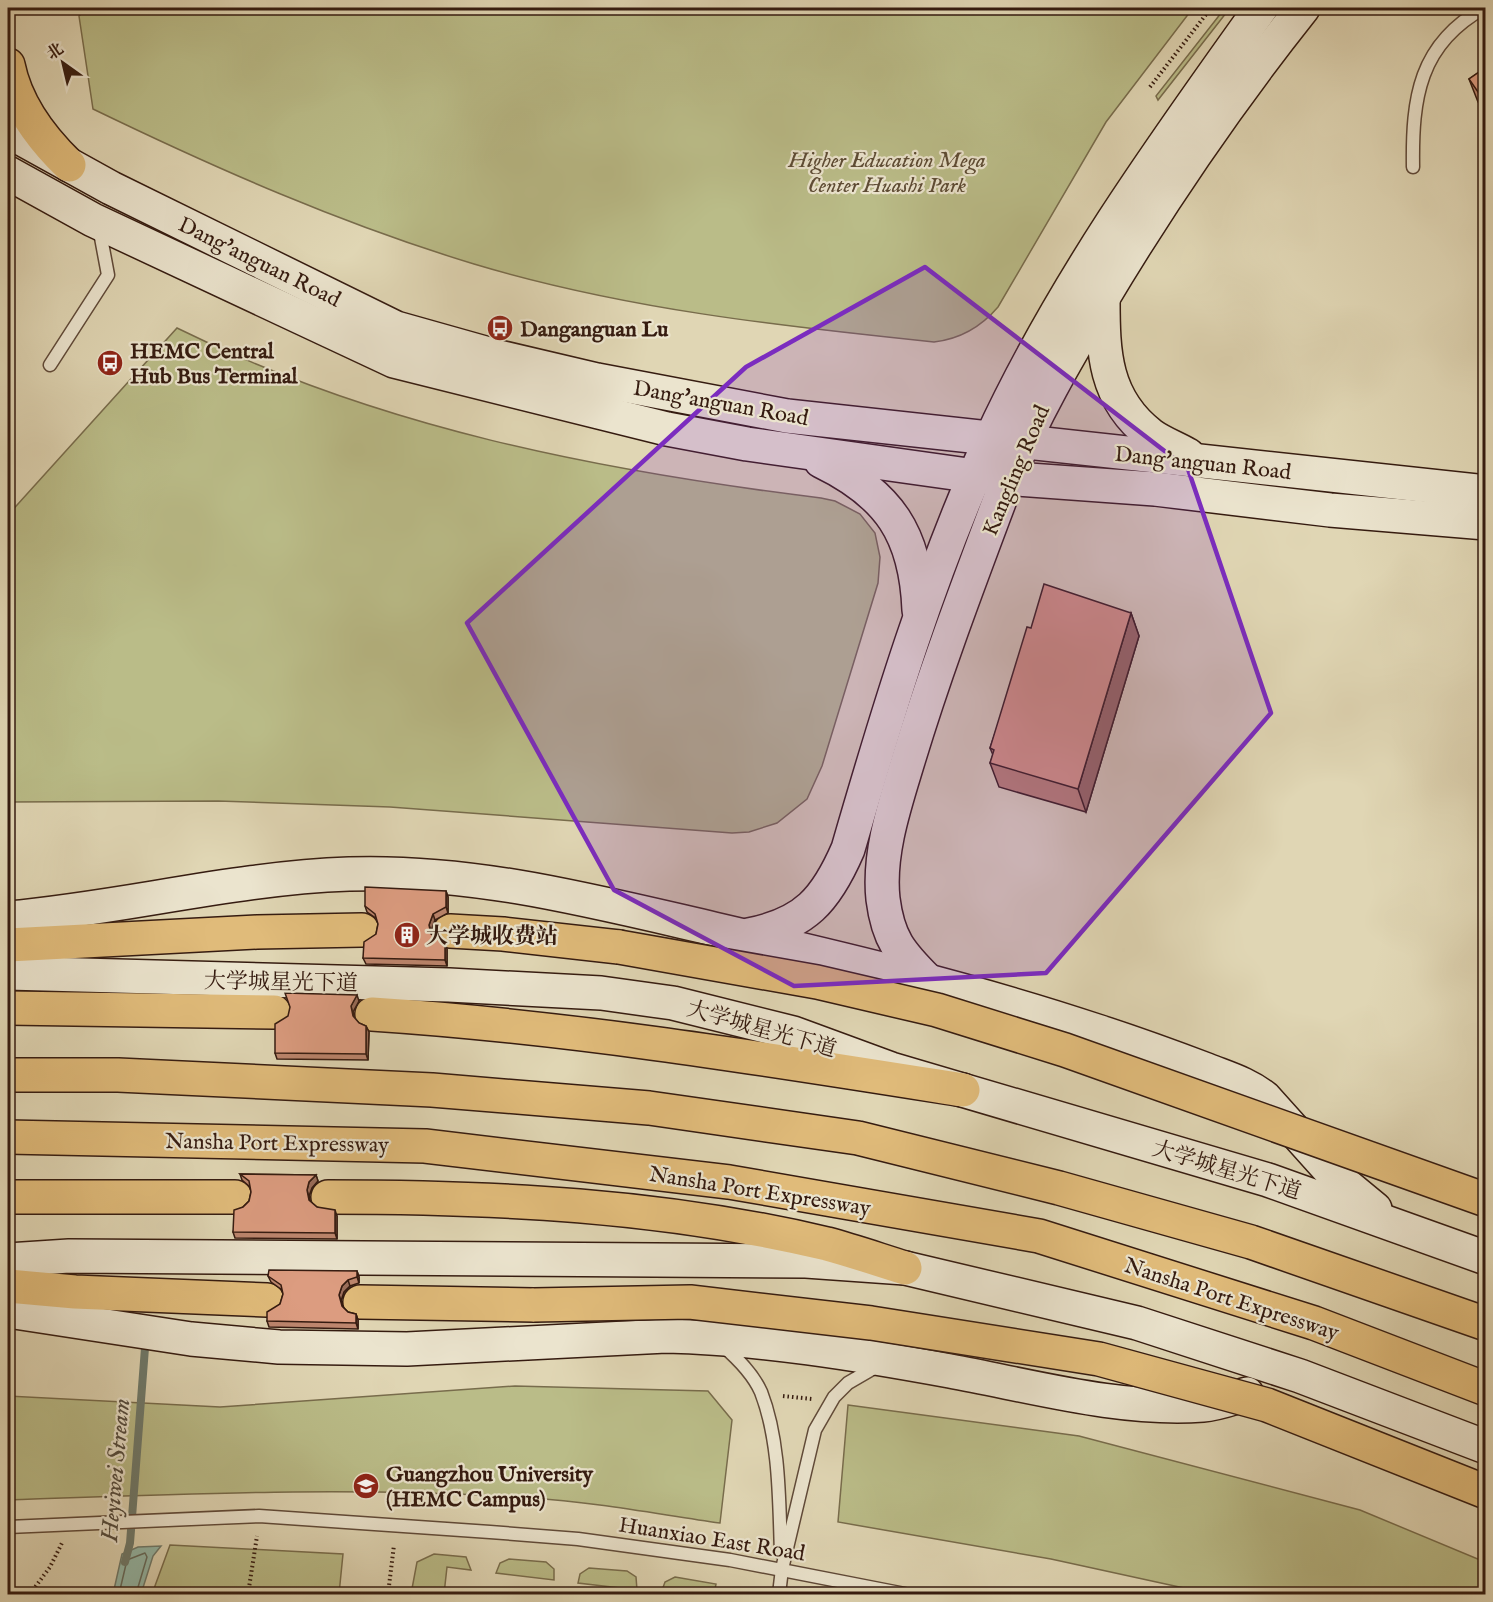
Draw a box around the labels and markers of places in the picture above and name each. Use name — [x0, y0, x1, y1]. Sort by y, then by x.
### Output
bus stop icon: Danganguan Lu — [485, 313, 515, 343]
place label: Danganguan Lu — [520, 316, 669, 344]
place label: HEMC Central Hub Bus Terminal — [130, 338, 298, 391]
bus stop icon: HEMC Central Hub Bus Terminal — [95, 348, 125, 378]
building icon: 大学城收费站 — [392, 920, 422, 950]
place label: 大学城收费站 — [426, 923, 558, 951]
place label: Guangzhou University (HEMC Campus) — [386, 1461, 594, 1514]
school or university icon: Guangzhou University (HEMC Campus) — [351, 1471, 381, 1501]

